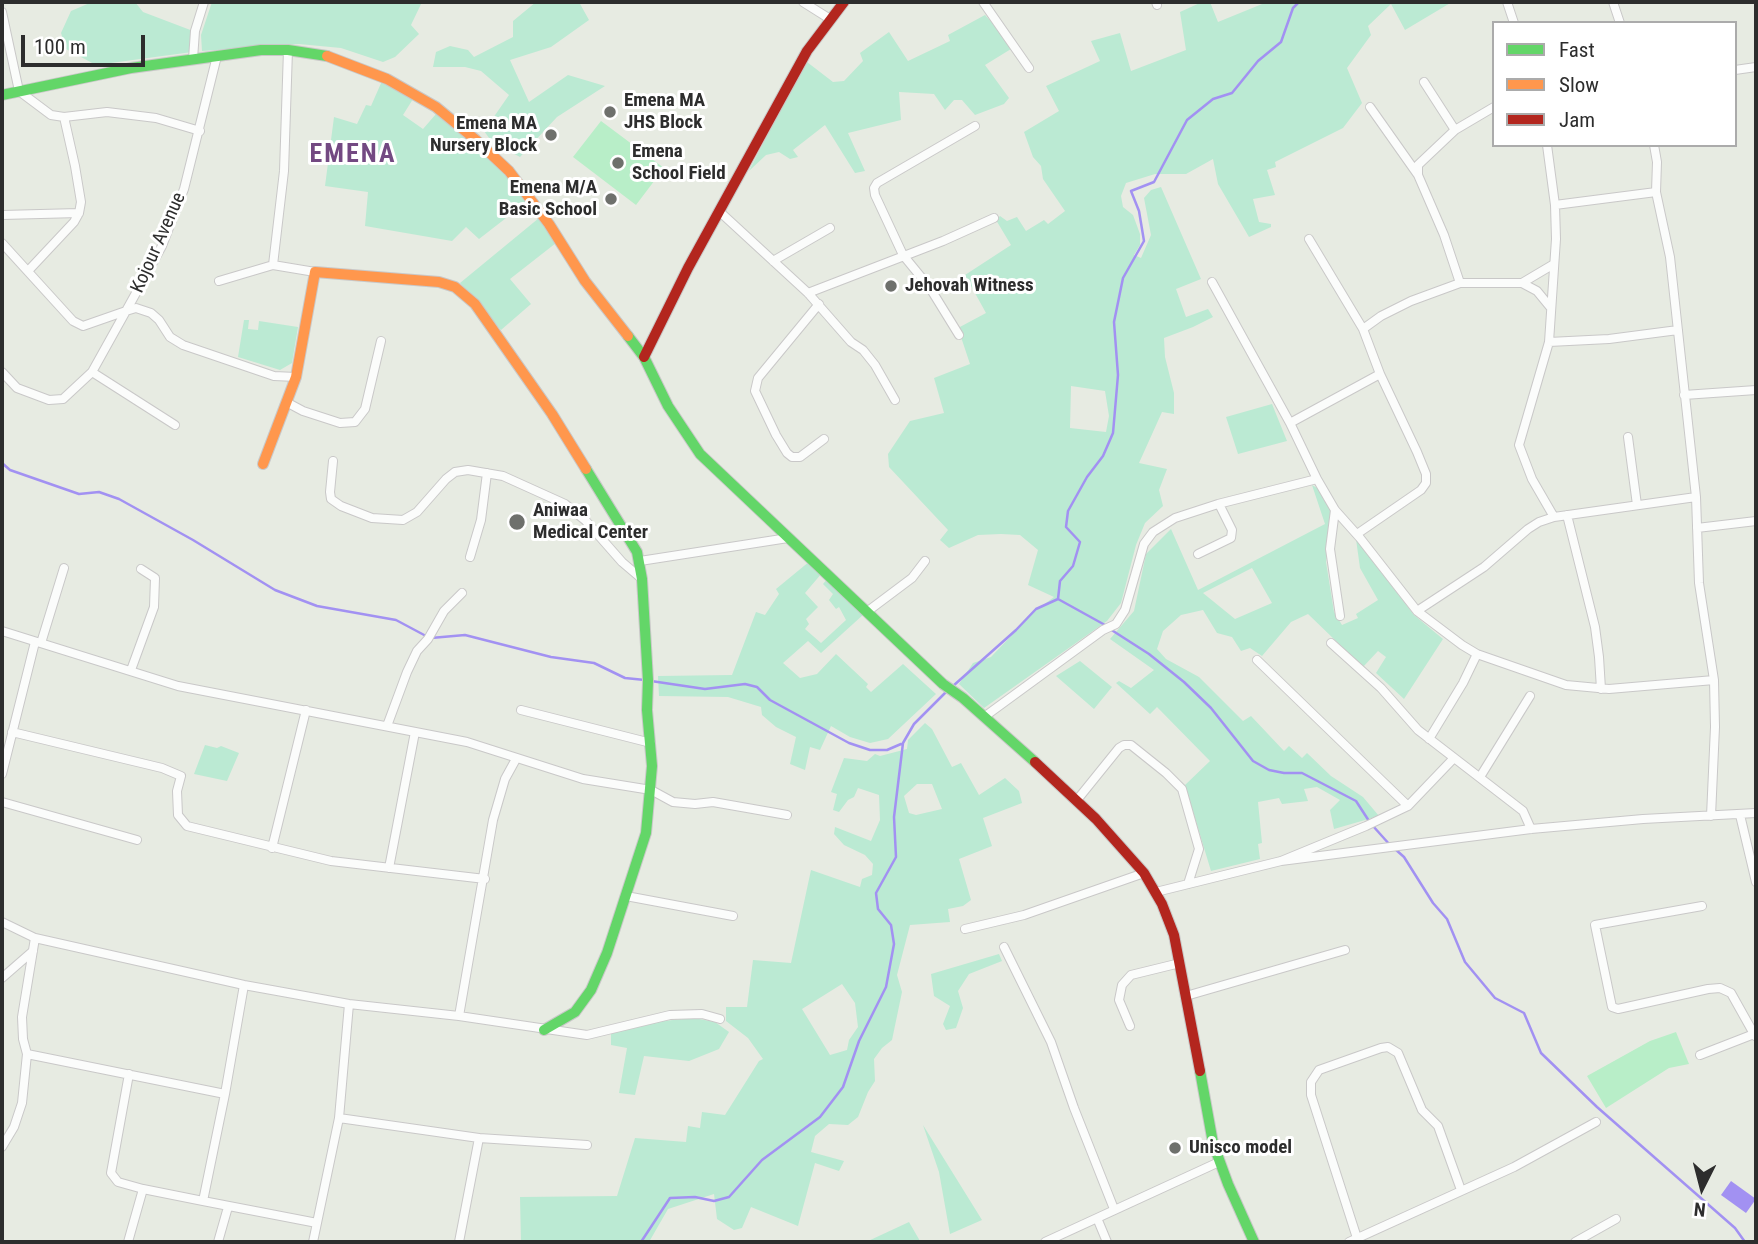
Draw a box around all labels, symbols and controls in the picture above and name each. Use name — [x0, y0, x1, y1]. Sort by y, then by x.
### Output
scale bar — [24, 21, 149, 65]
legend — [1492, 21, 1737, 147]
text: 100 m — [34, 35, 86, 59]
text: Fast — [1559, 38, 1595, 62]
text: Slow — [1559, 73, 1599, 97]
place label: Emena MA JHS Block — [624, 90, 705, 134]
marker: Emena MA JHS Block — [602, 104, 618, 120]
text: Jam — [1559, 108, 1595, 132]
place label: Emena MA Nursery Block — [430, 113, 537, 157]
marker: Emena MA Nursery Block — [543, 127, 559, 143]
district label: EMENA — [310, 139, 396, 171]
place label: Emena School Field — [632, 141, 726, 185]
marker: Emena School Field — [610, 155, 626, 171]
place label: Emena M/A Basic School — [499, 177, 597, 221]
street label: Kojour Avenue — [127, 189, 191, 297]
marker: Emena M/A Basic School — [603, 191, 619, 207]
place label: Jehovah Witness — [905, 275, 1034, 297]
marker: Jehovah Witness — [883, 278, 899, 294]
place label: Aniwaa Medical Center — [533, 500, 648, 544]
marker: Aniwaa Medical Center — [507, 512, 527, 532]
place label: Unisco model — [1189, 1137, 1292, 1159]
marker: Unisco model — [1167, 1140, 1183, 1156]
north arrow — [1667, 1153, 1737, 1223]
text: N — [1693, 1197, 1707, 1221]

